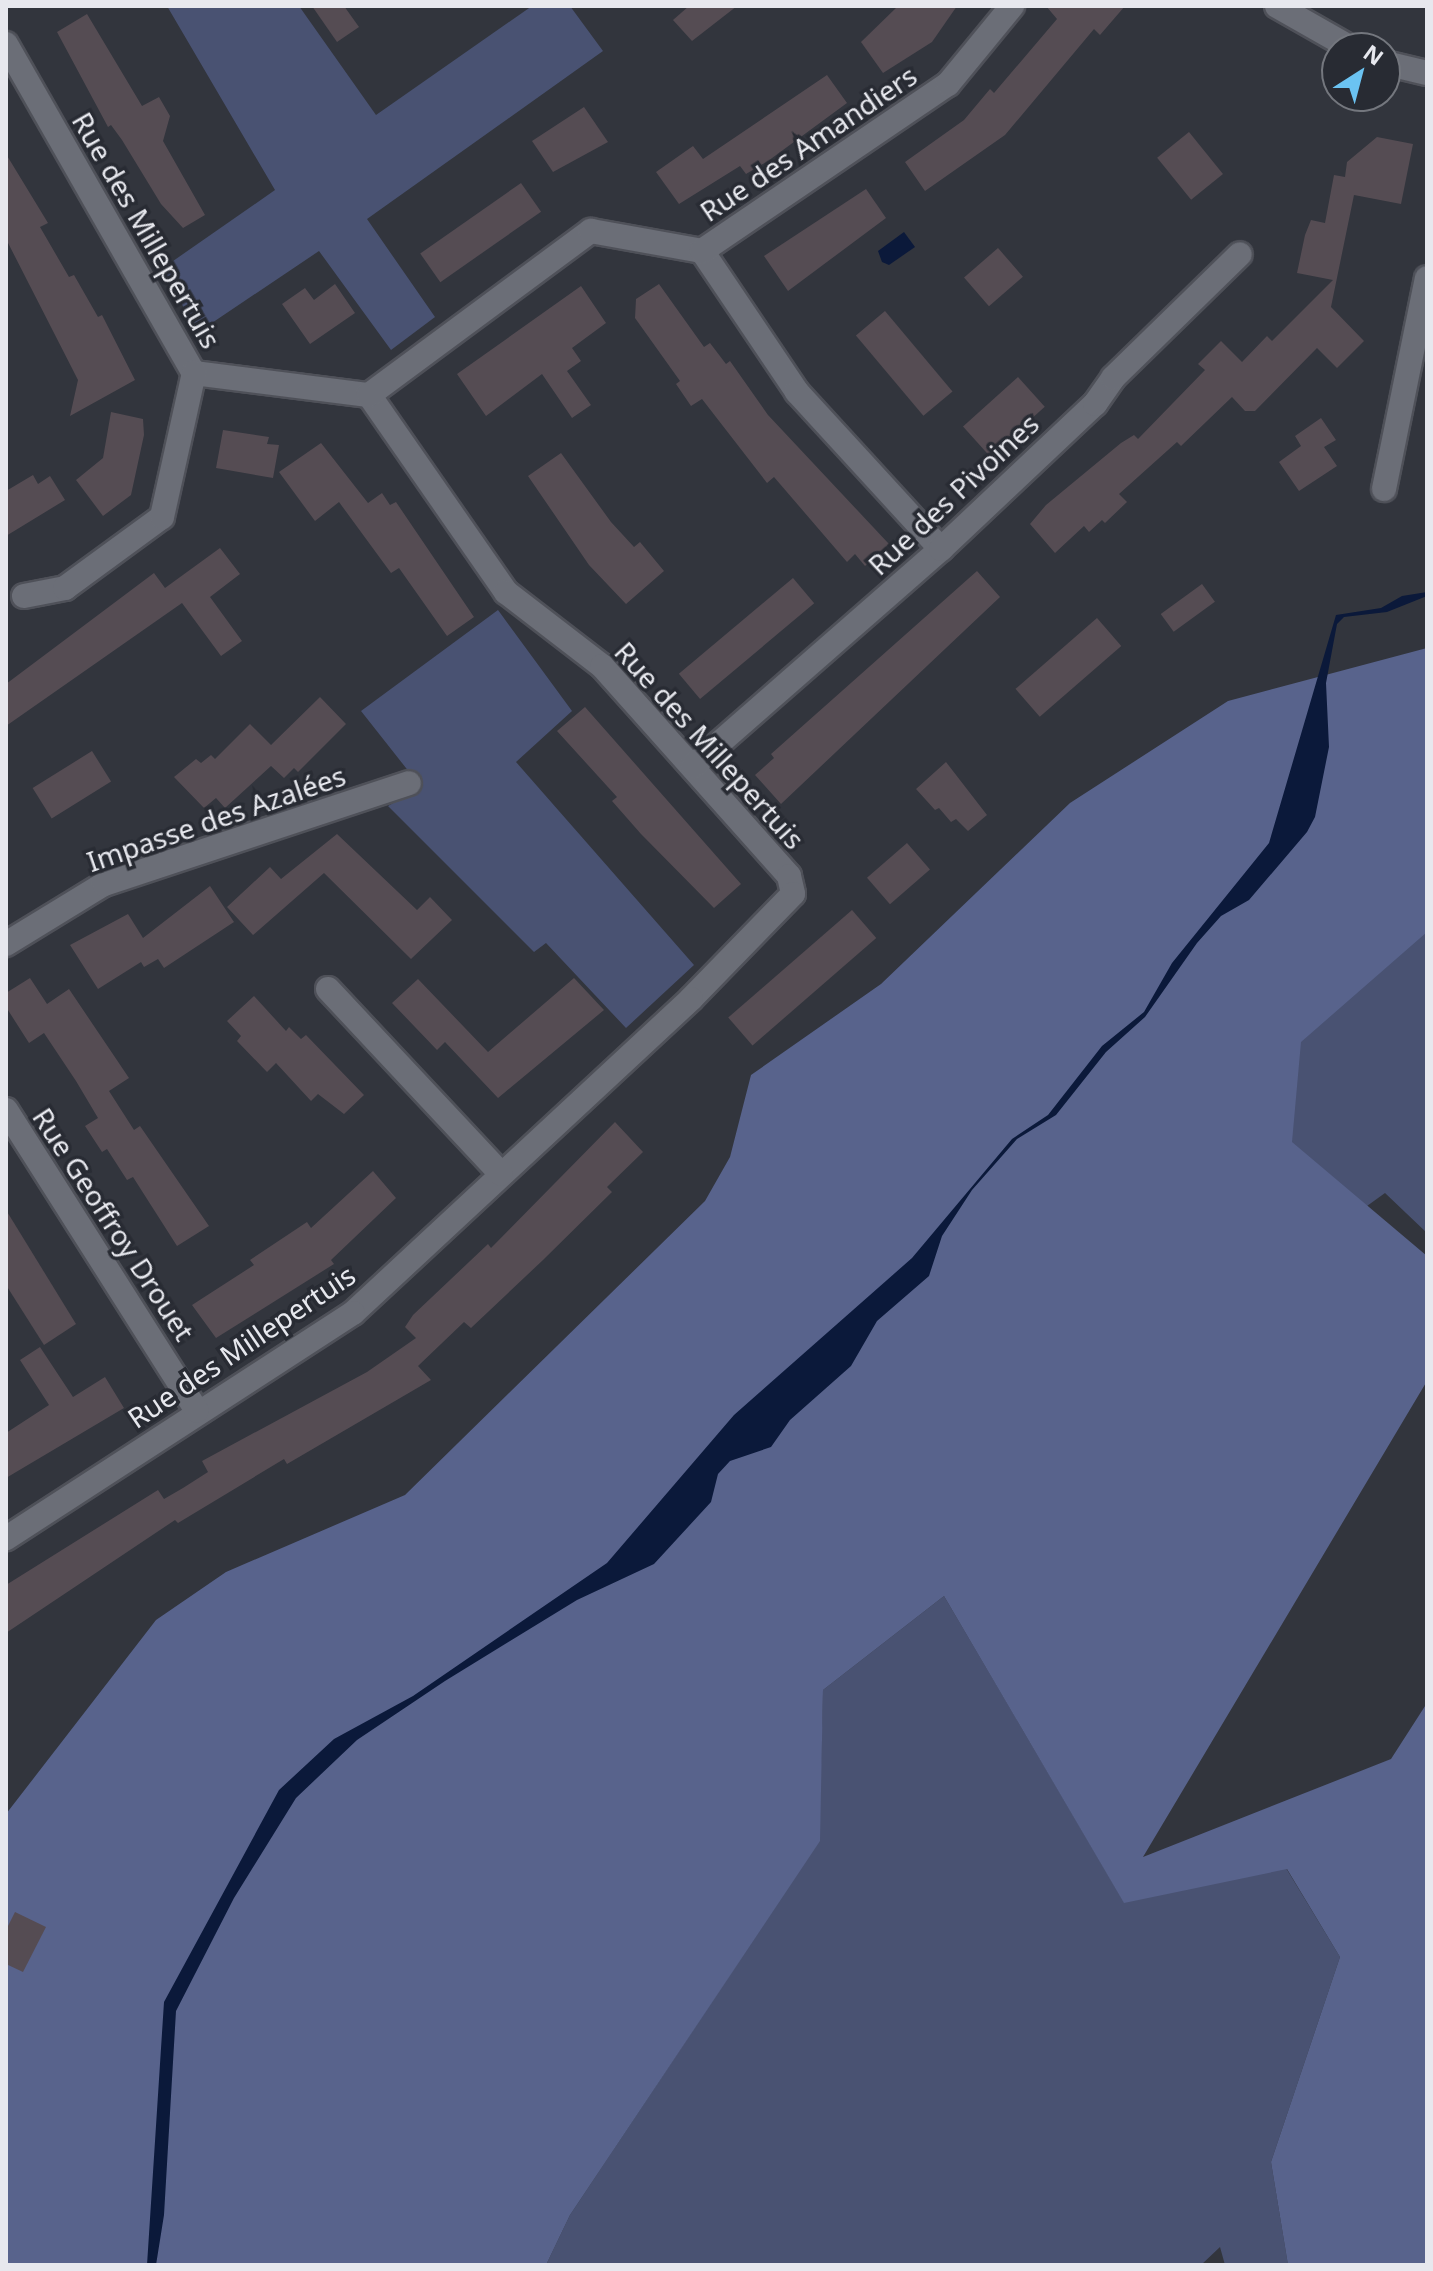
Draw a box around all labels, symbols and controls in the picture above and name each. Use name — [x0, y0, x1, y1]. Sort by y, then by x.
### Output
north arrow — [1321, 32, 1401, 112]
text: N — [1358, 37, 1390, 72]
street label: Rue des Amandiers — [693, 58, 923, 228]
street label: Rue des Millepertuis — [66, 106, 228, 354]
street label: Rue des Pivoines — [861, 407, 1045, 581]
street label: Rue des Millepertuis — [608, 635, 812, 855]
street label: Impasse des Azalées — [82, 758, 350, 878]
street label: Rue Geoffroy Drouet — [26, 1101, 202, 1347]
street label: Rue des Millepertuis — [121, 1257, 361, 1435]

